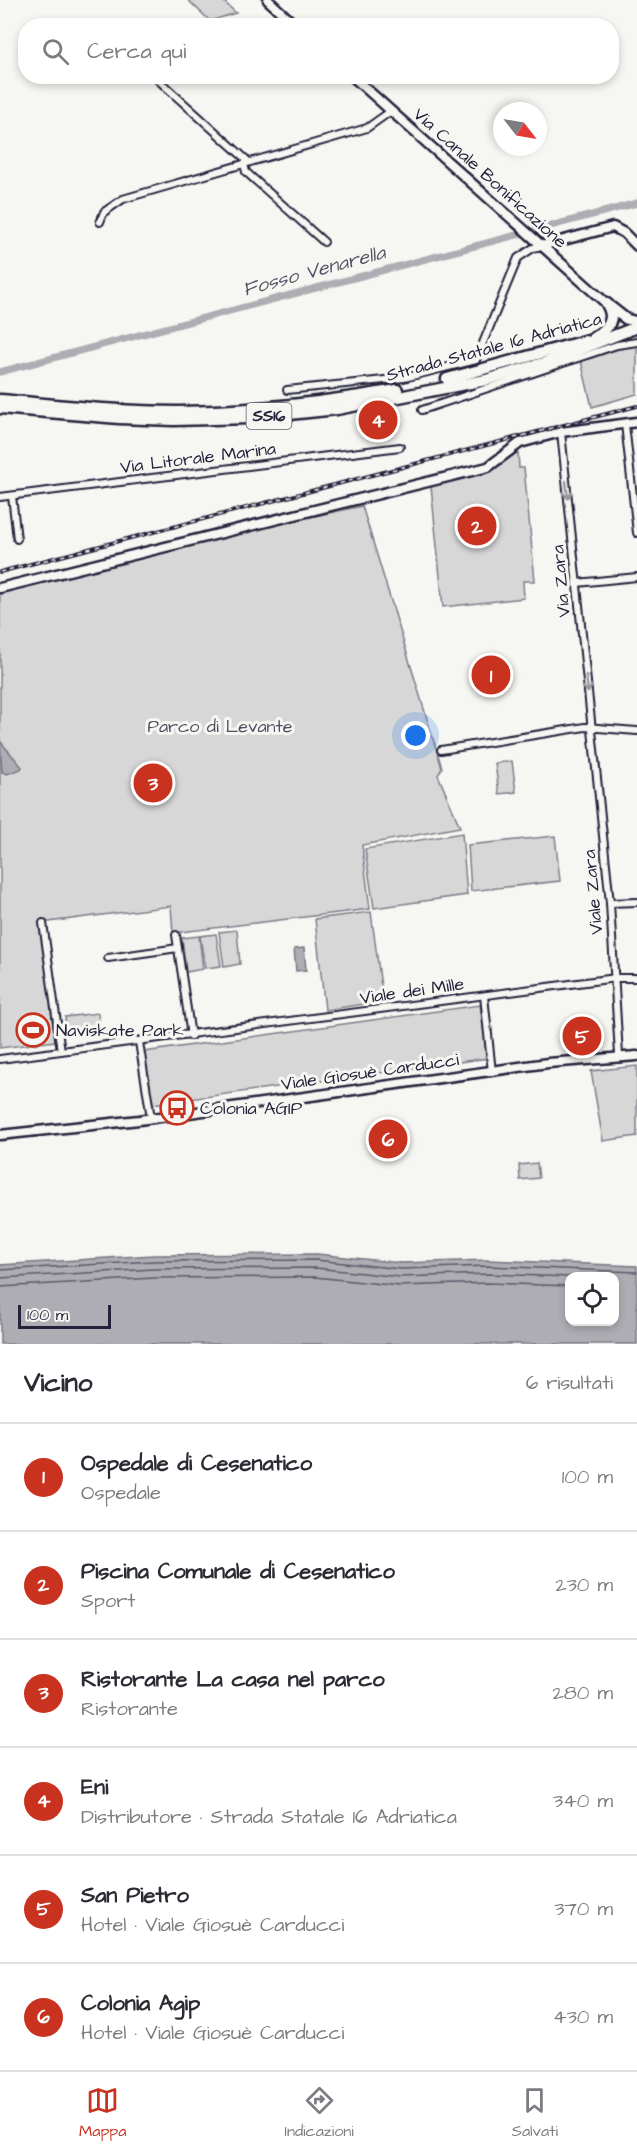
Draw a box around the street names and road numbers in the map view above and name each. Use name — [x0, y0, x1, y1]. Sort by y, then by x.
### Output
street label: Via Canale Bonificazione — [408, 102, 573, 254]
street label: Strada Statale 16 Adriatica — [384, 306, 604, 388]
road number: SS16 — [246, 403, 292, 429]
street label: Via Litorale Marina — [119, 436, 277, 480]
street label: Via Zara — [545, 544, 577, 618]
street label: Viale Zara — [577, 848, 609, 936]
street label: Viale dei Mille — [358, 971, 466, 1011]
street label: Viale Giosuè Carducci — [280, 1047, 461, 1097]

